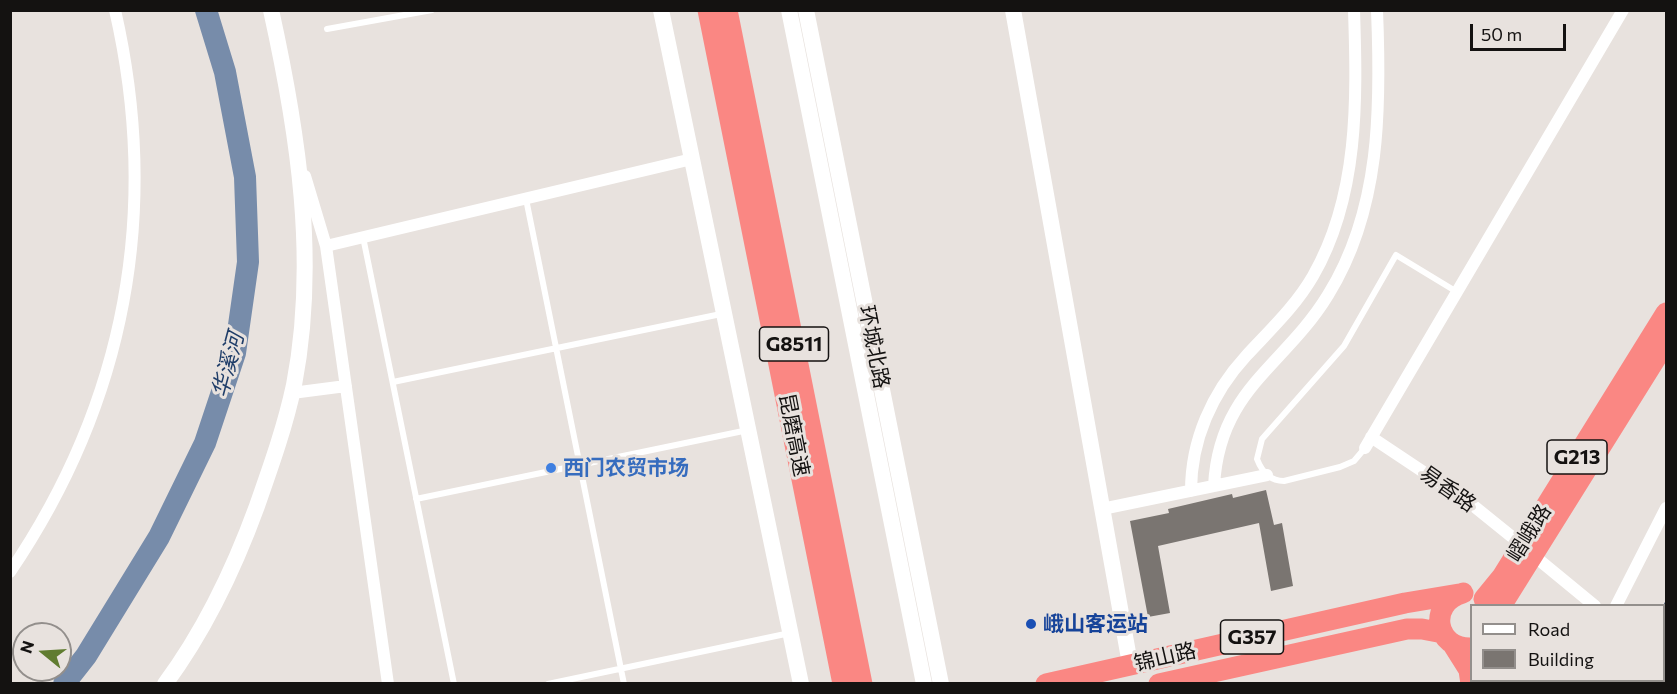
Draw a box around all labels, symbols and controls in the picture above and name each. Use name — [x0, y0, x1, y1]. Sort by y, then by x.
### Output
scale bar — [1473, 12, 1569, 50]
text: 50 m — [1481, 23, 1522, 45]
street label: 环城北路 — [854, 303, 894, 391]
road number: G8511 — [760, 327, 828, 361]
water label: 华溪河 — [207, 330, 249, 400]
street label: 昆磨高速 — [774, 391, 814, 479]
road number: G213 — [1547, 440, 1607, 474]
place label: 西门农贸市场 — [563, 455, 689, 481]
marker: 西门农贸市场 — [544, 461, 558, 475]
street label: 易香路 — [1415, 461, 1481, 517]
street label: 嶍峨路 — [1502, 500, 1556, 566]
legend — [1470, 604, 1665, 682]
place label: 峨山客运站 — [1043, 611, 1148, 637]
marker: 峨山客运站 — [1024, 617, 1038, 631]
text: Road — [1528, 618, 1570, 640]
road number: G357 — [1220, 620, 1284, 654]
north arrow — [12, 622, 72, 682]
text: N — [15, 638, 37, 656]
street label: 锦山路 — [1131, 638, 1199, 676]
text: Building — [1528, 648, 1594, 670]

